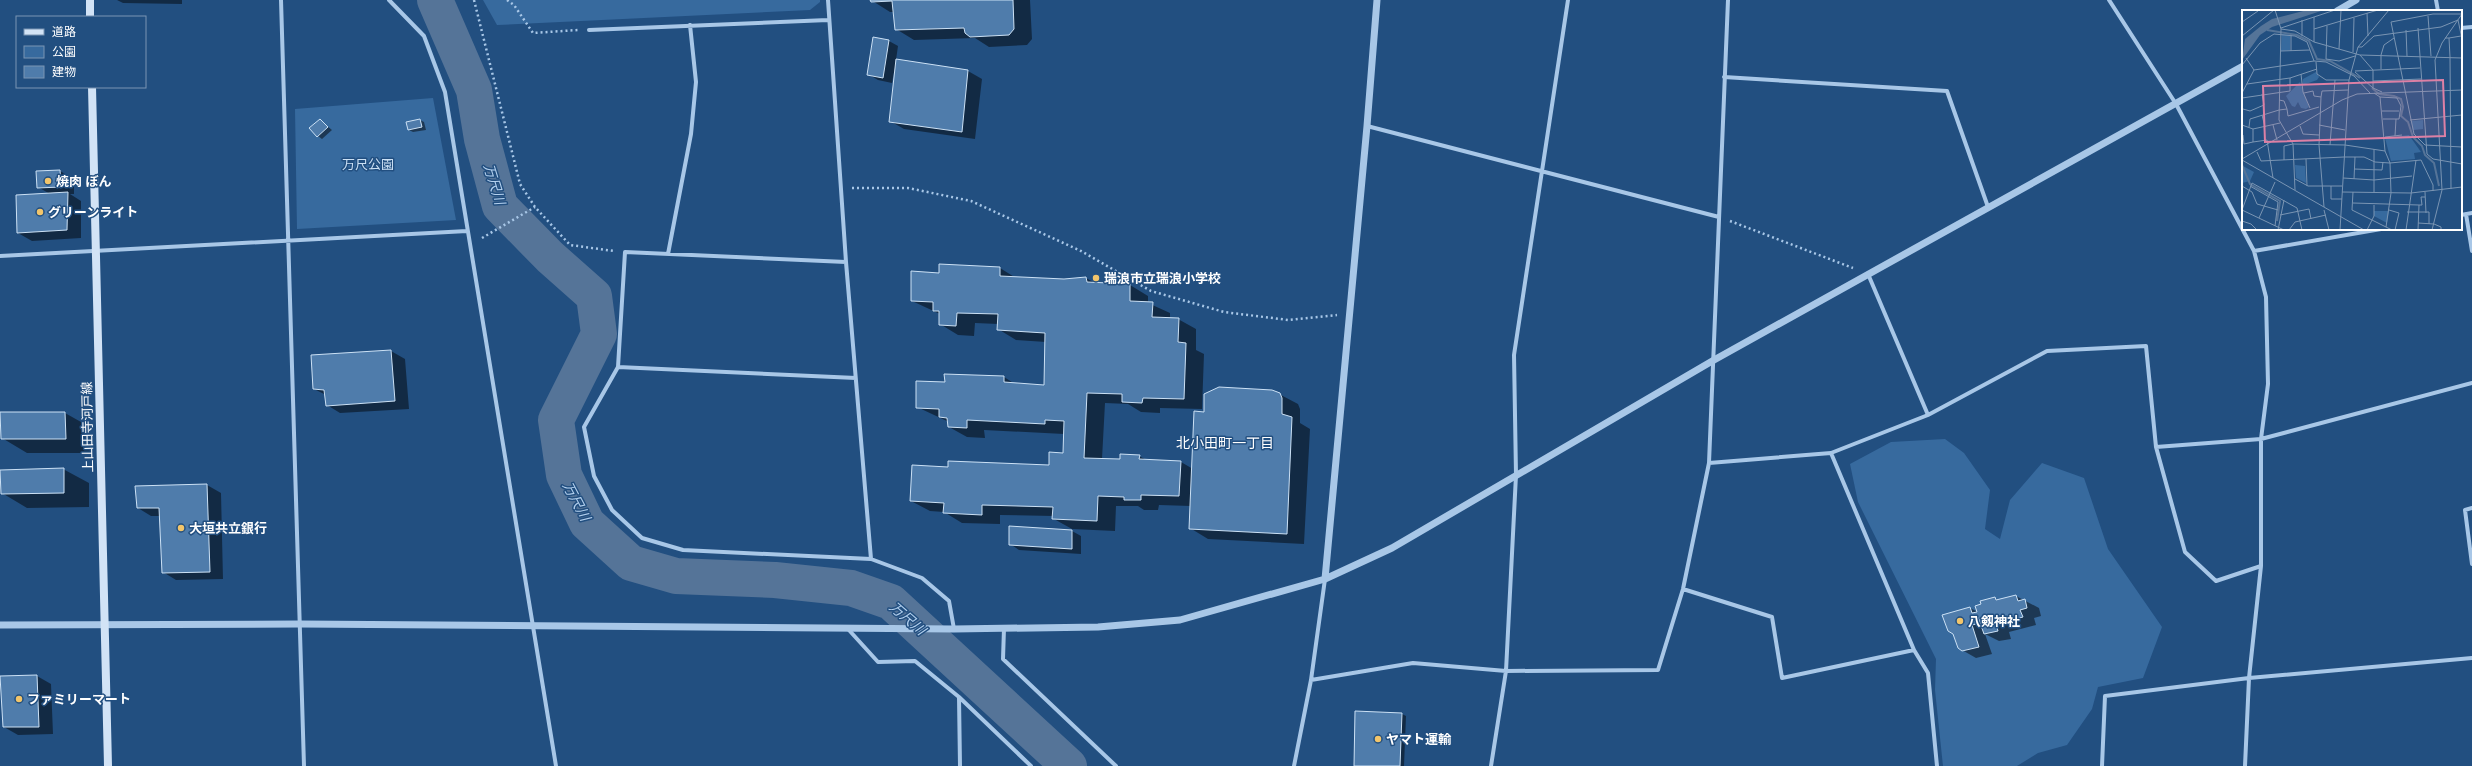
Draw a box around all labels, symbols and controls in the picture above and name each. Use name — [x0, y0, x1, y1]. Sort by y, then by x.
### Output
inset map — [2242, 10, 2462, 230]
legend — [16, 16, 146, 88]
text: 道路 — [52, 23, 76, 40]
text: 公園 — [52, 43, 76, 60]
text: 建物 — [52, 63, 76, 80]
park label: 万尺公園 — [342, 155, 394, 173]
water label: 万尺川 — [480, 161, 511, 209]
place label: 焼肉 ぼん — [56, 172, 111, 190]
marker: 焼肉 ぼん — [43, 176, 53, 186]
place label: グリーンライト — [48, 203, 138, 221]
marker: グリーンライト — [35, 207, 45, 217]
place label: 瑞浪市立瑞浪小学校 — [1104, 269, 1221, 287]
marker: 瑞浪市立瑞浪小学校 — [1091, 273, 1101, 283]
street label: 上山田寺河戸線 — [77, 381, 97, 473]
district label: 北小田町一丁目 — [1176, 433, 1274, 452]
water label: 万尺川 — [559, 478, 596, 526]
place label: 大垣共立銀行 — [189, 519, 267, 537]
marker: 大垣共立銀行 — [176, 523, 186, 533]
water label: 万尺川 — [886, 597, 932, 640]
place label: 八剱神社 — [1968, 612, 2020, 630]
marker: 八剱神社 — [1955, 616, 1965, 626]
place label: ファミリーマート — [27, 690, 131, 708]
marker: ファミリーマート — [14, 694, 24, 704]
place label: ヤマト運輸 — [1386, 730, 1452, 748]
marker: ヤマト運輸 — [1373, 734, 1383, 744]

